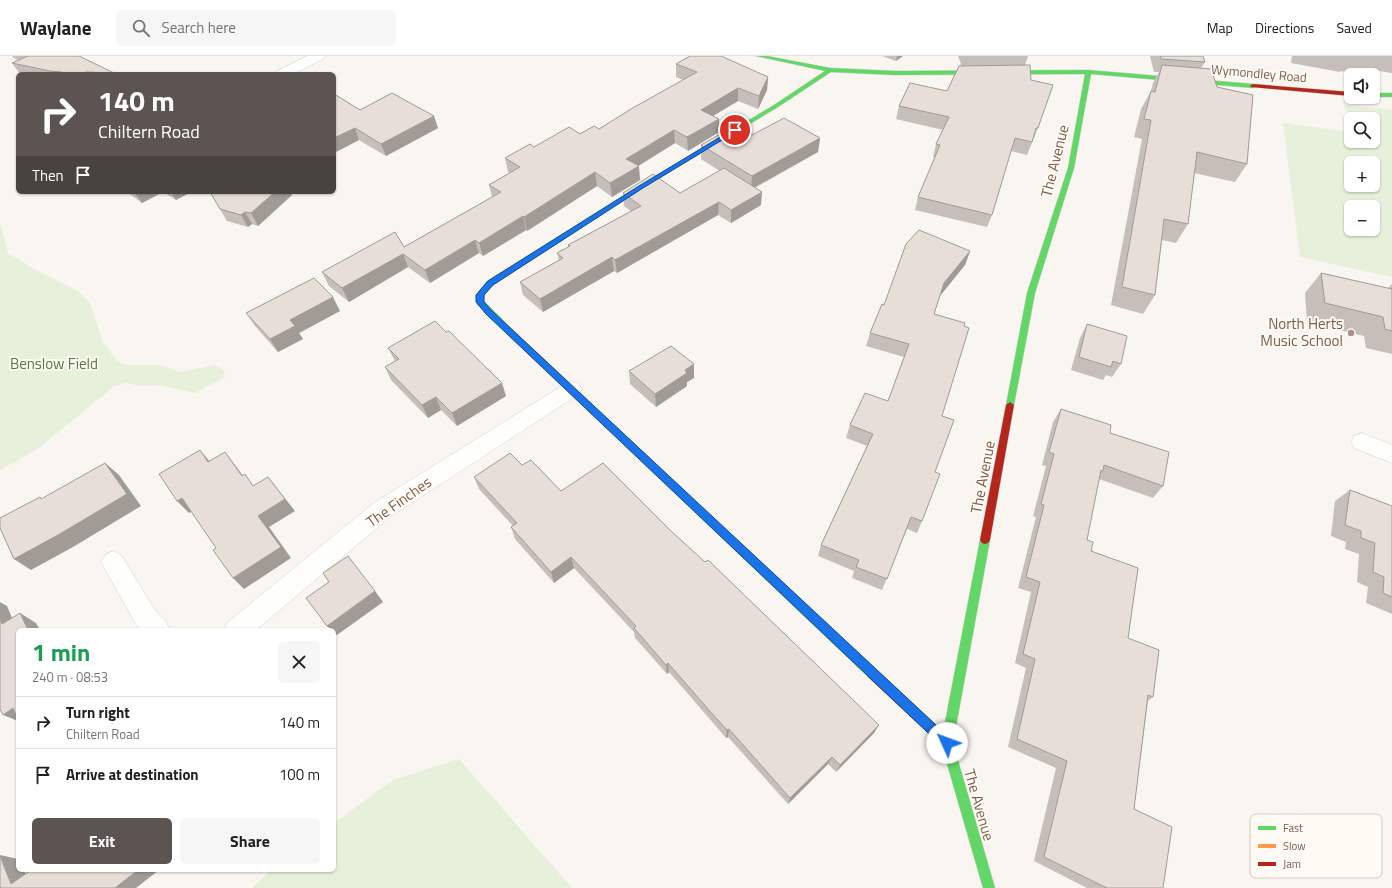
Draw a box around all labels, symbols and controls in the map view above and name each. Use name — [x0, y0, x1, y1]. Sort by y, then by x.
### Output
search box — [116, 10, 396, 46]
text: Waylane — [20, 13, 92, 42]
text: Search here — [162, 16, 236, 39]
icon: search — [130, 17, 152, 39]
text: Map — [1207, 17, 1233, 38]
text: Directions — [1255, 17, 1314, 38]
text: Saved — [1336, 17, 1372, 38]
street label: Wymondley Road — [1210, 59, 1308, 87]
map controls — [1344, 68, 1380, 236]
button: sound — [1344, 68, 1380, 104]
text: 140 m — [98, 79, 175, 122]
icon: right — [32, 88, 84, 140]
button: search — [1344, 112, 1380, 148]
pin — [718, 113, 752, 147]
text: Chiltern Road — [98, 118, 200, 145]
icon: arrive — [724, 119, 746, 141]
street label: The Avenue — [1034, 122, 1075, 199]
button: + — [1344, 156, 1380, 192]
text: Then — [32, 164, 64, 187]
icon: arrive — [72, 164, 94, 186]
button: − — [1344, 200, 1380, 236]
place label: North Herts Music School — [1260, 312, 1343, 352]
marker: North Herts Music School — [1346, 328, 1356, 338]
park label: Benslow Field — [10, 352, 98, 375]
street label: The Avenue — [964, 439, 1001, 515]
street label: The Finches — [361, 471, 436, 533]
text: 1 min — [32, 634, 90, 670]
button: close — [278, 641, 320, 683]
text: 240 m · 08:53 — [32, 667, 108, 687]
text: Turn right — [66, 701, 130, 724]
text: 140 m — [279, 711, 320, 734]
icon: right — [32, 712, 54, 734]
position arrow — [926, 722, 968, 764]
text: Chiltern Road — [66, 724, 140, 744]
text: Arrive at destination — [66, 763, 199, 786]
text: 100 m — [279, 763, 320, 786]
icon: arrive — [32, 764, 54, 786]
street label: The Avenue — [958, 766, 1001, 843]
legend — [1250, 814, 1382, 878]
button: Exit — [32, 818, 172, 864]
button: Share — [180, 818, 320, 864]
text: Fast — [1283, 820, 1303, 836]
text: Slow — [1283, 838, 1306, 854]
text: Jam — [1283, 856, 1301, 872]

